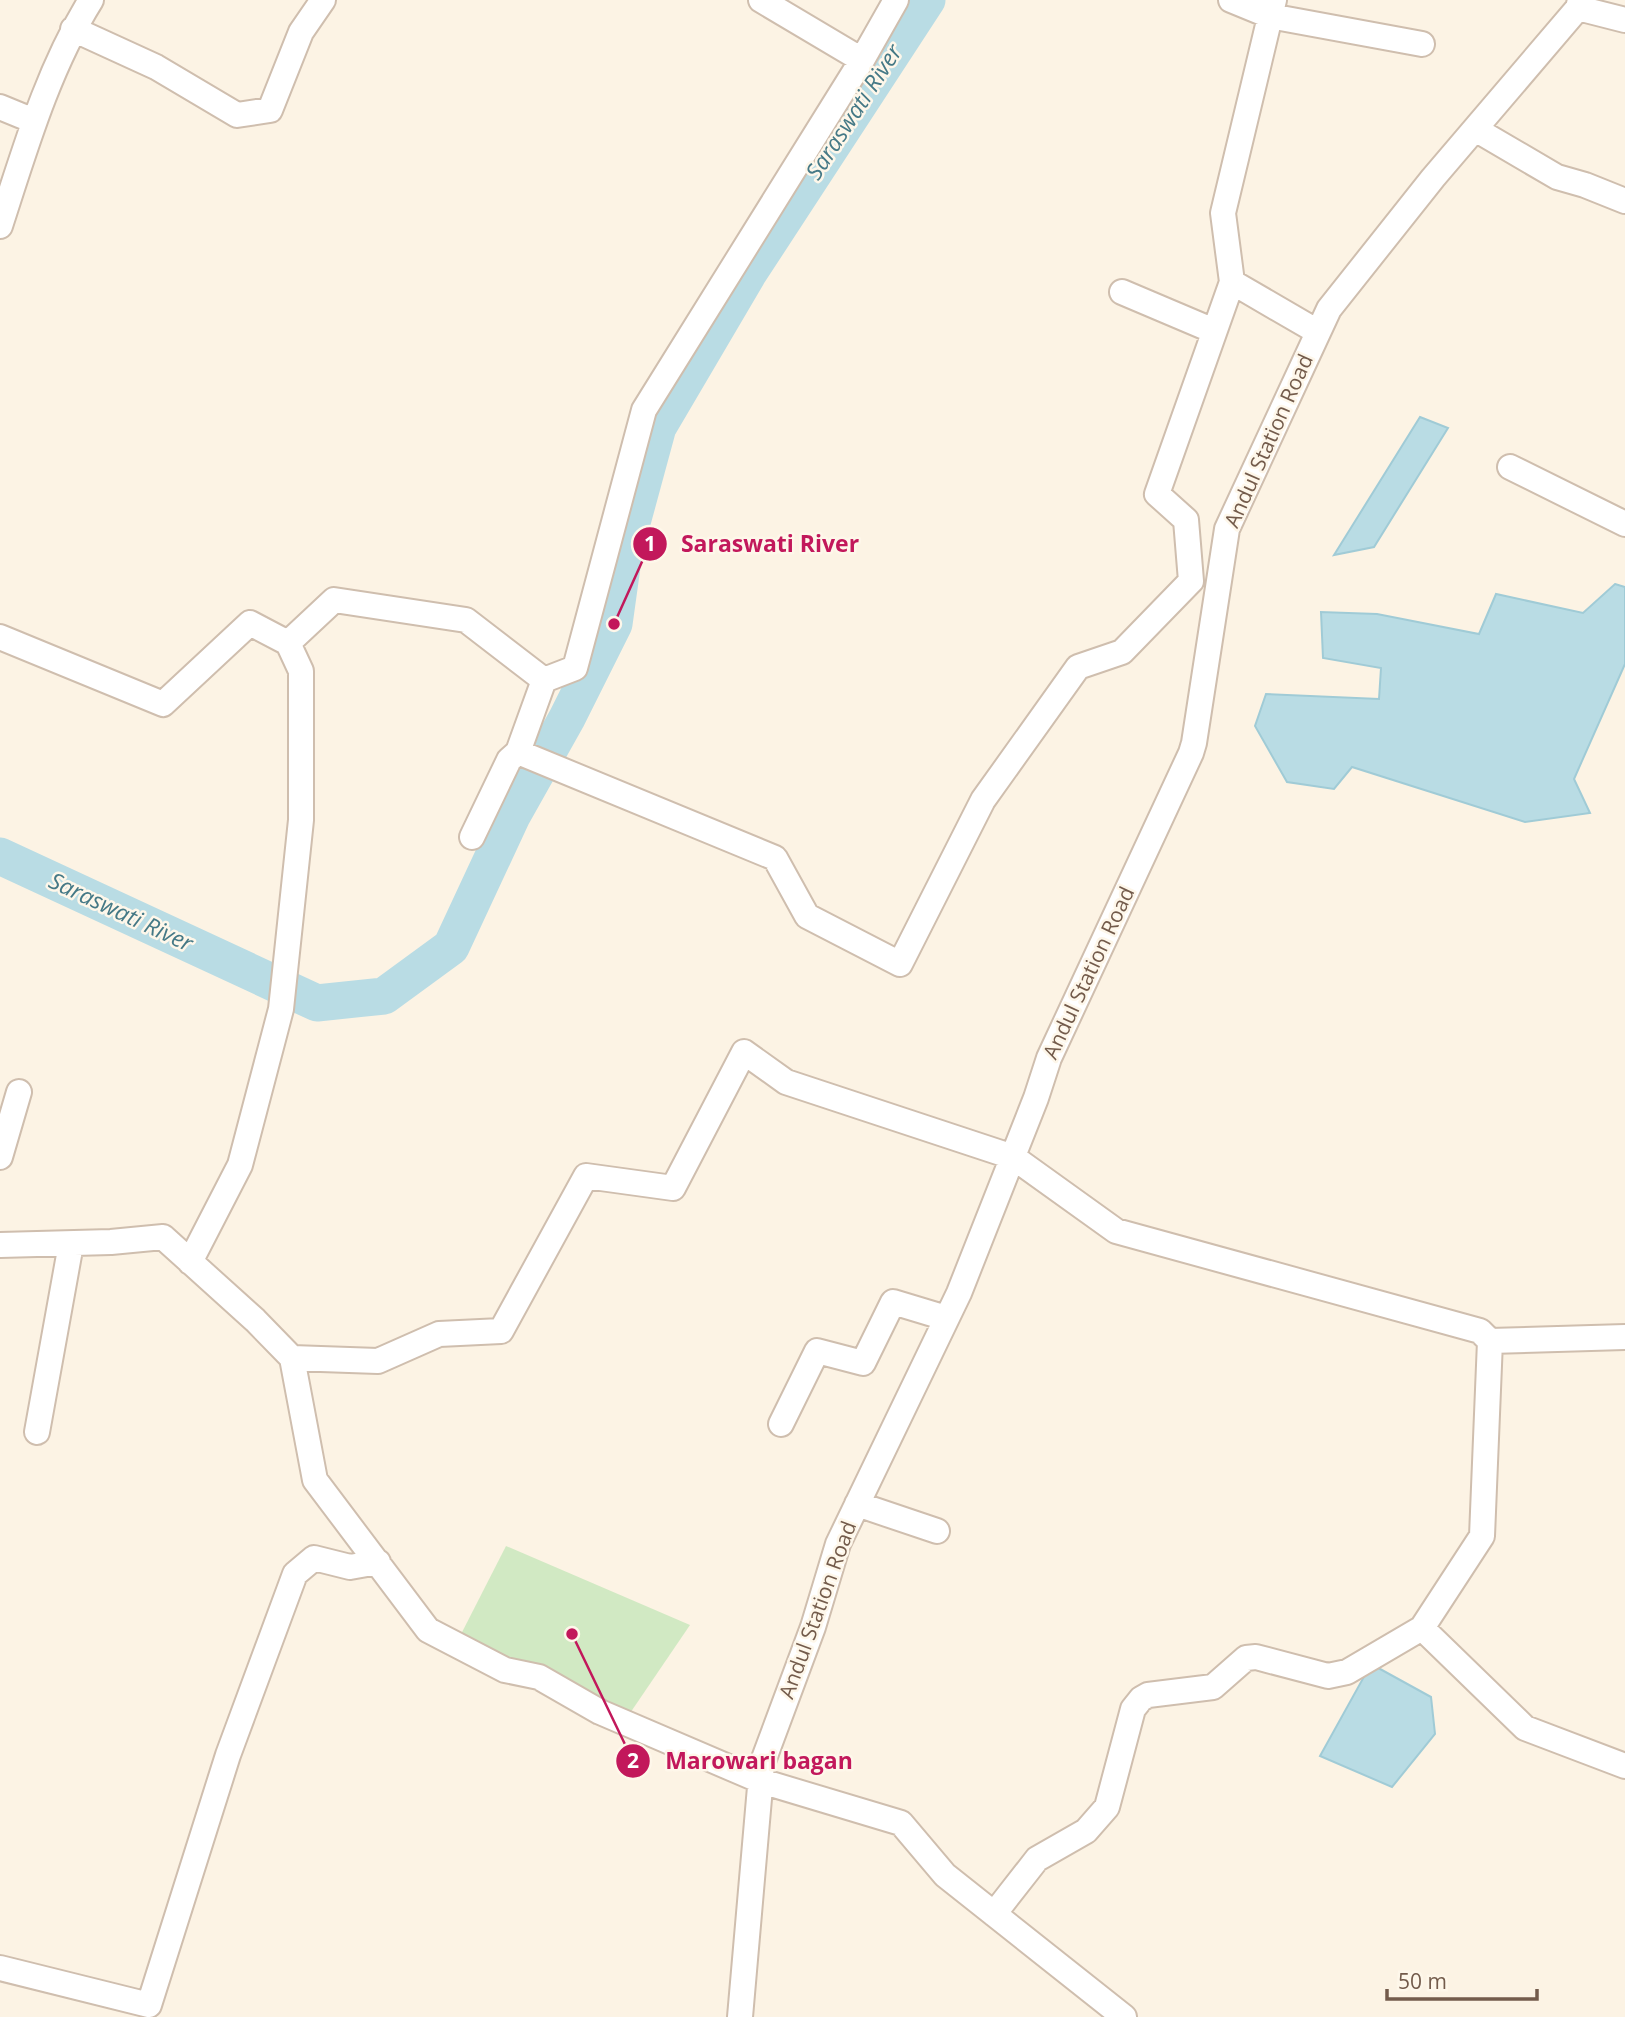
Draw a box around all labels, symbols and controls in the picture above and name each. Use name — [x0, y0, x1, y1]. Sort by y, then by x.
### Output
water label: Saraswati River — [797, 37, 909, 185]
street label: Andul Station Road — [1217, 349, 1319, 532]
callout: Saraswati River — [632, 522, 873, 566]
text: Saraswati River — [681, 527, 859, 559]
text: 1 — [644, 529, 656, 557]
water label: Saraswati River — [44, 864, 199, 959]
street label: Andul Station Road — [1036, 882, 1140, 1063]
street label: Andul Station Road — [772, 1517, 862, 1702]
callout: Marowari bagan — [616, 1739, 867, 1783]
text: Marowari bagan — [665, 1744, 853, 1776]
text: 2 — [627, 1746, 639, 1774]
scale bar — [1387, 1958, 1538, 2002]
text: 50 m — [1398, 1967, 1447, 1995]

